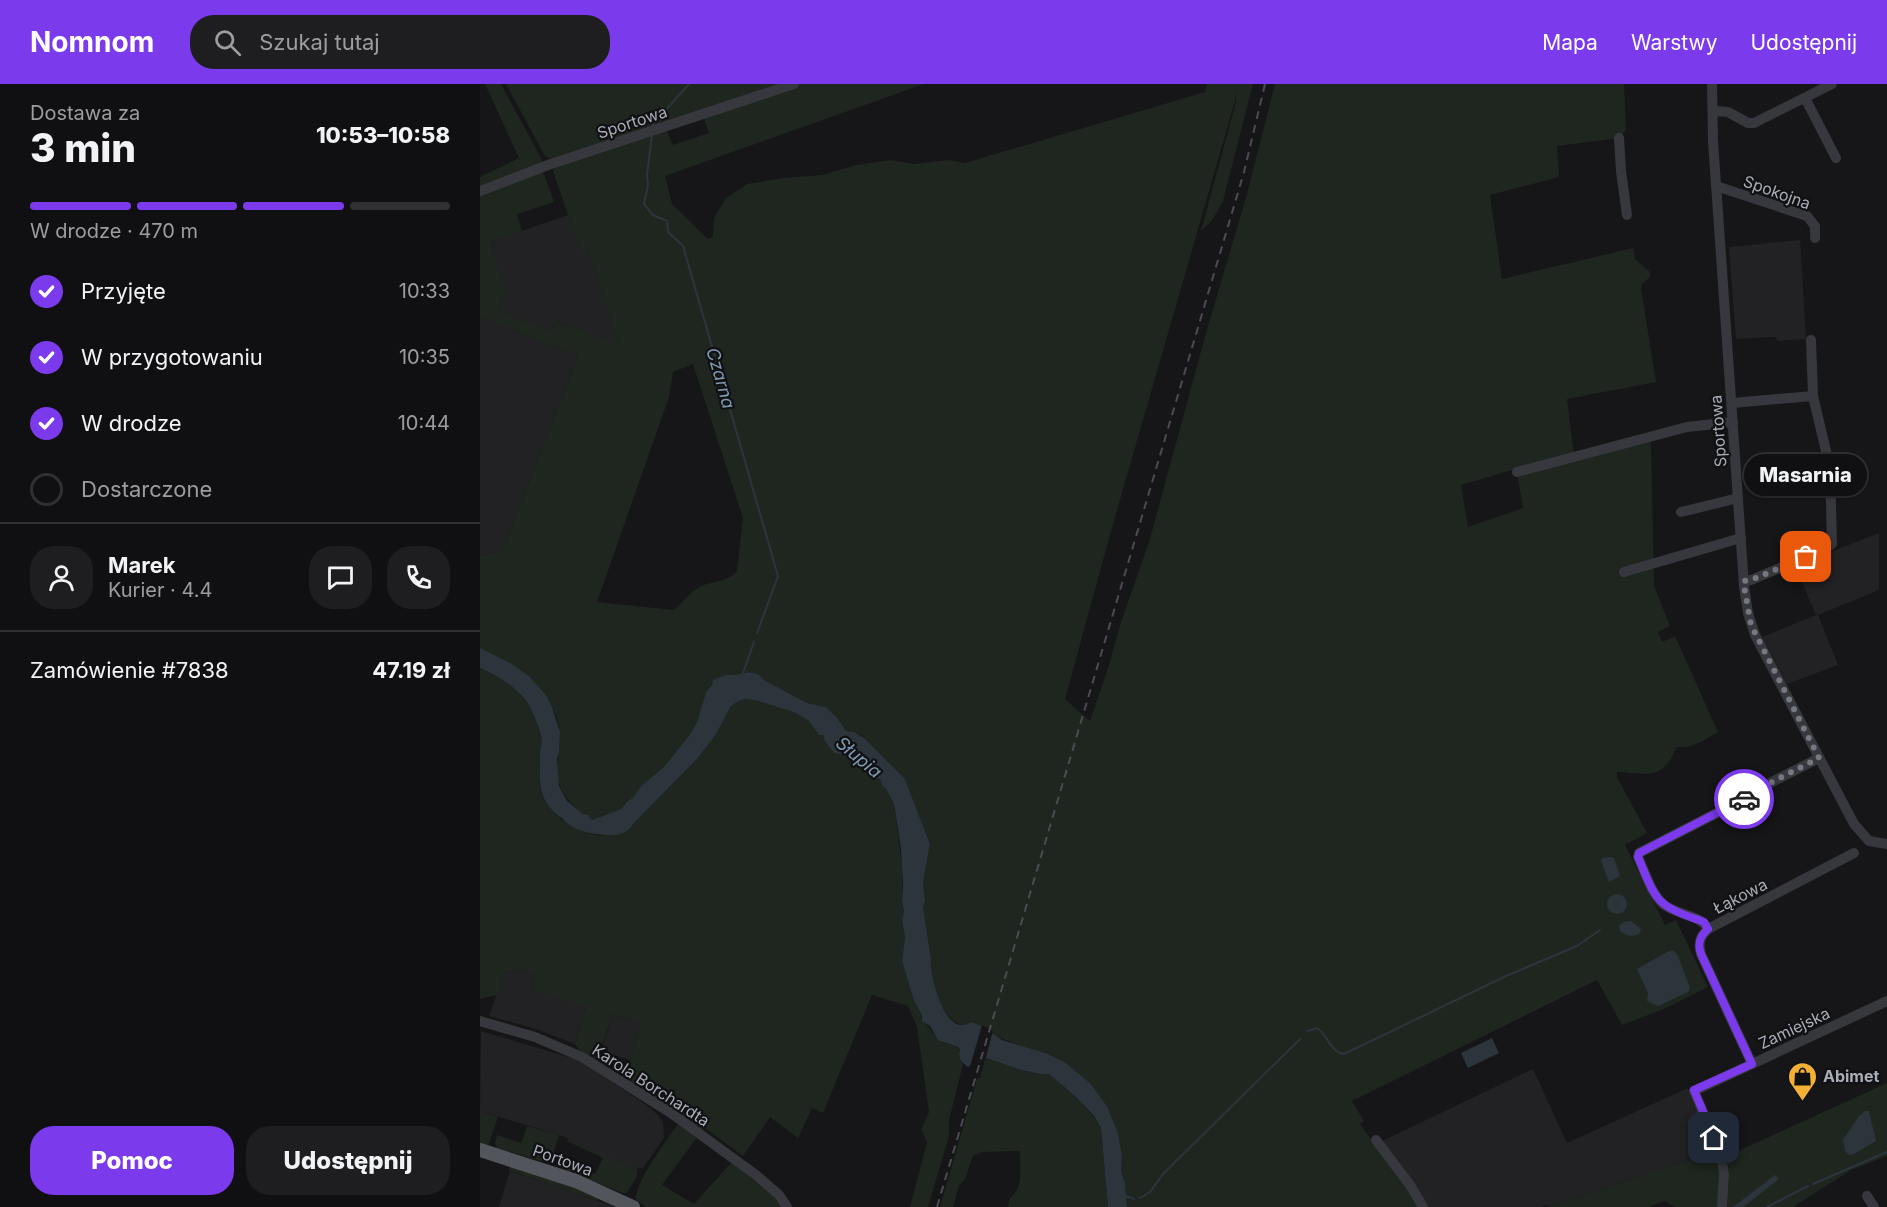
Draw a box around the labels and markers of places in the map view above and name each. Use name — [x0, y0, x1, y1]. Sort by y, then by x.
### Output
callout: Masarnia — [1744, 455, 1868, 497]
pin — [1780, 531, 1831, 582]
shop icon: Abimet — [1786, 1060, 1818, 1102]
place label: Abimet — [1823, 1066, 1880, 1086]
pin — [1688, 1112, 1739, 1163]

